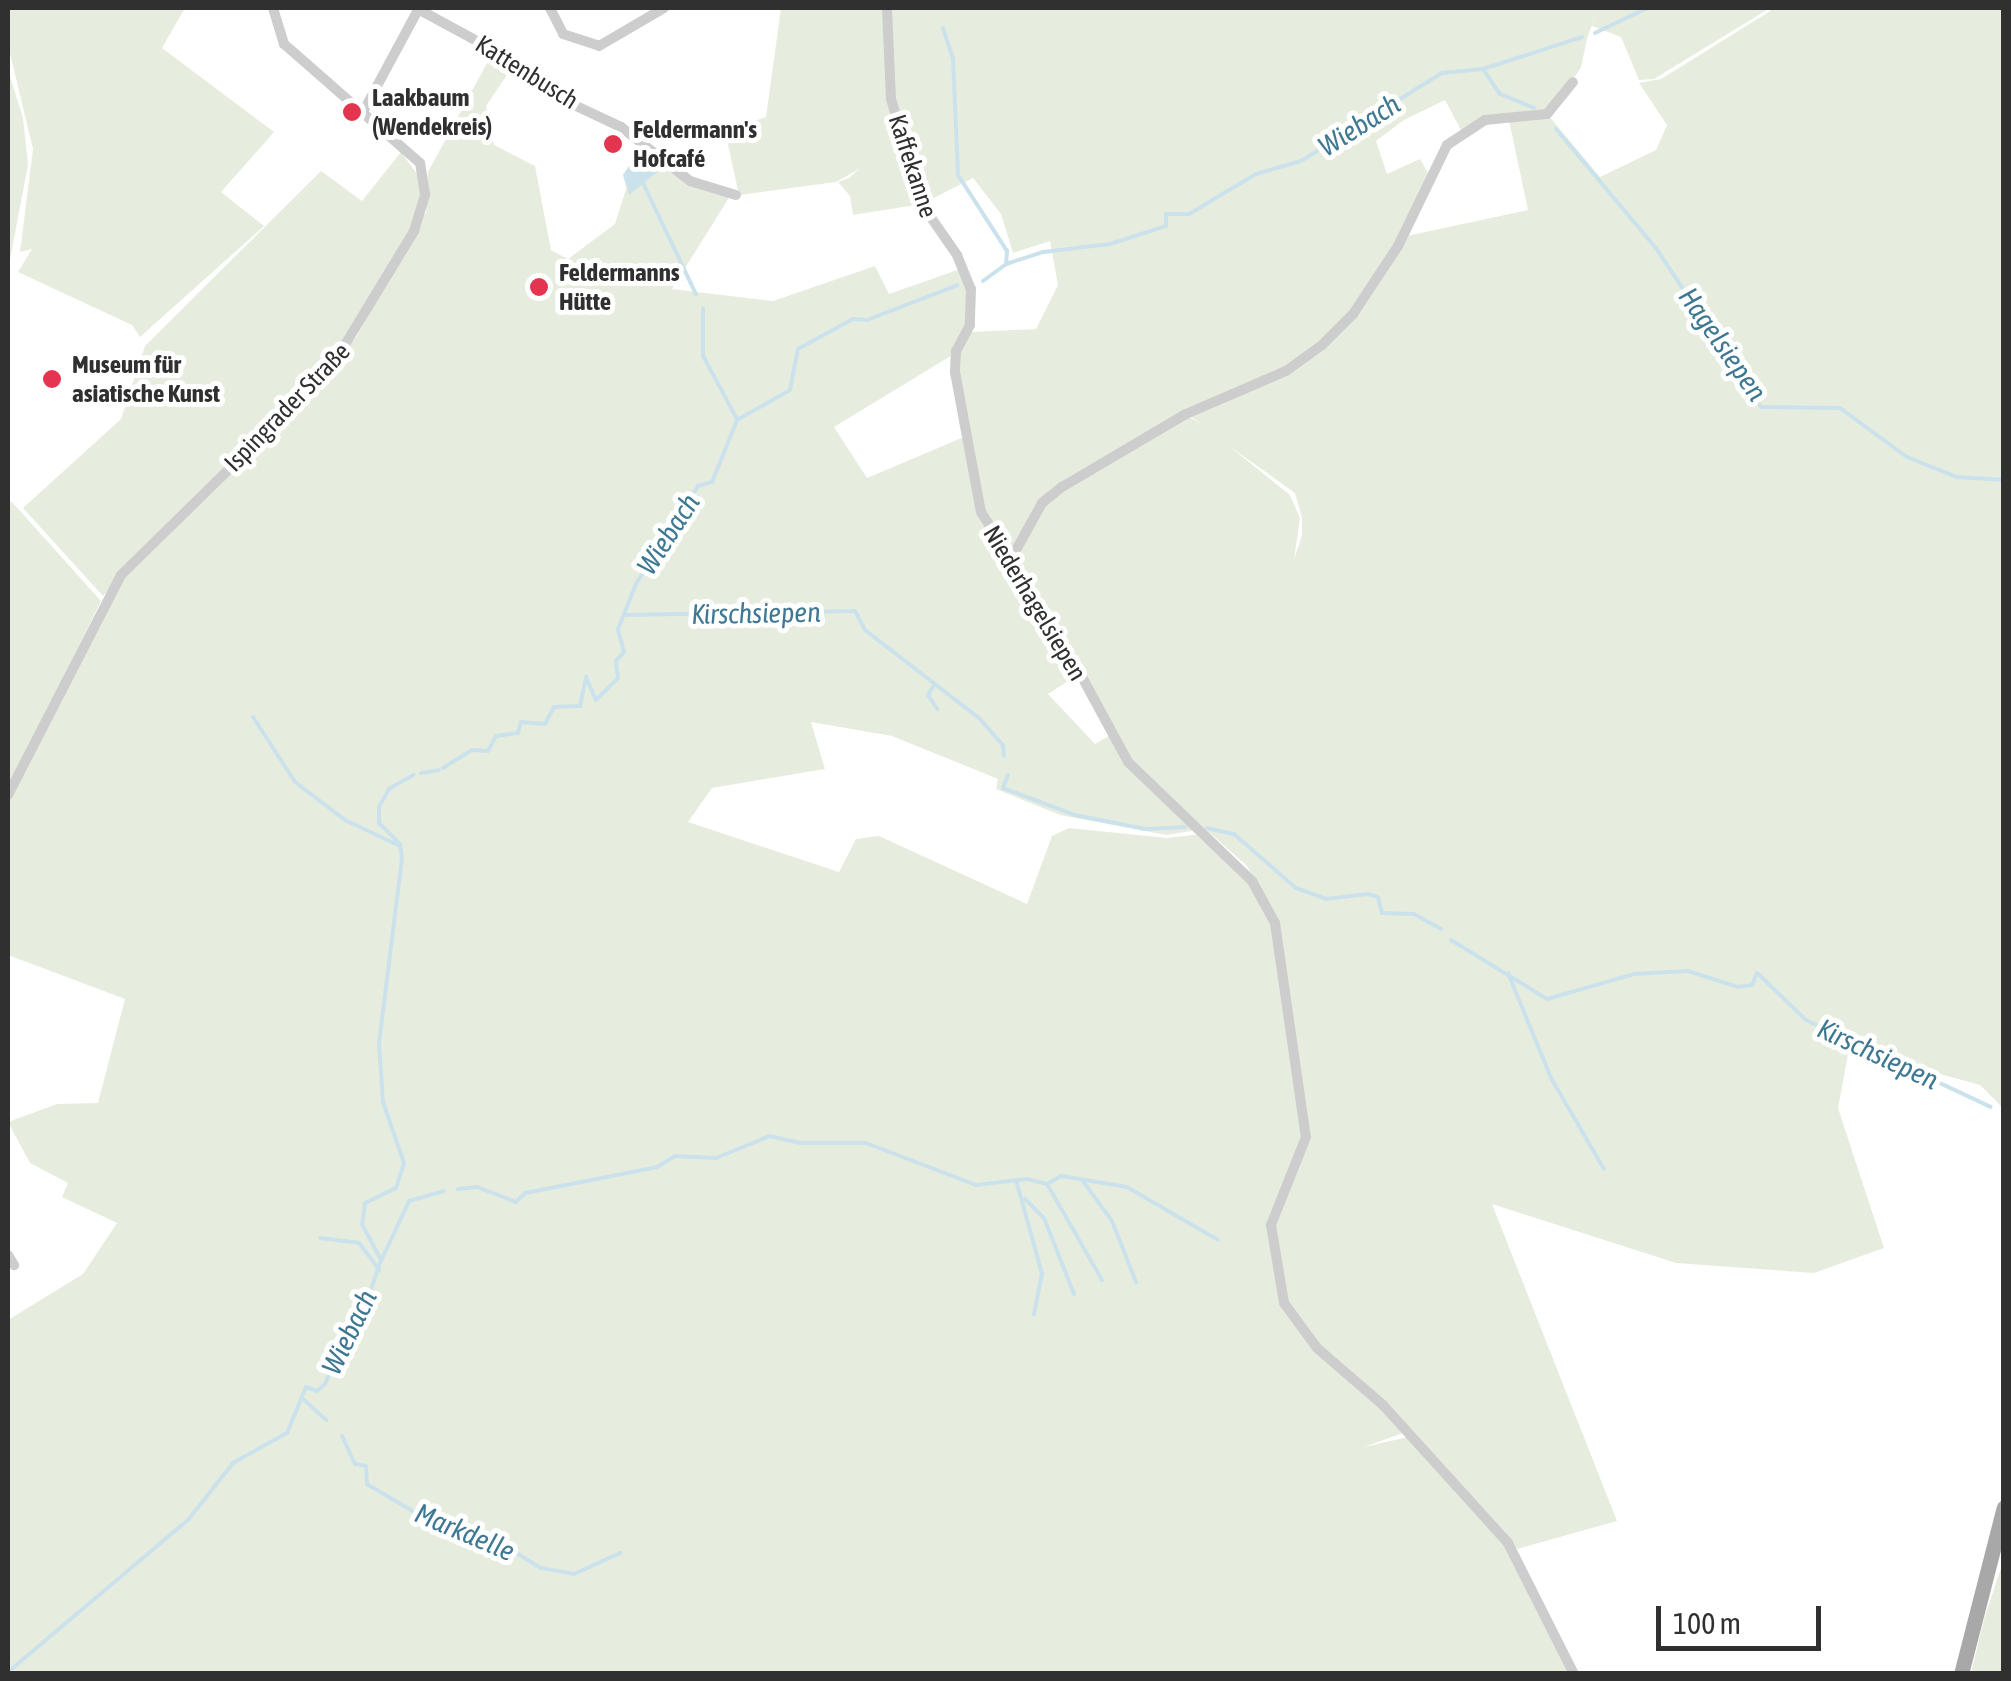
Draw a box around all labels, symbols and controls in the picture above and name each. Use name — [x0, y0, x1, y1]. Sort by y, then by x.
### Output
street label: Kattenbusch — [470, 29, 584, 115]
place label: Laakbaum (Wendekreis) — [372, 83, 492, 142]
water label: Wiebach — [1312, 87, 1406, 163]
marker: Laakbaum (Wendekreis) — [341, 101, 363, 123]
street label: Kaffekanne — [882, 111, 944, 221]
place label: Feldermann's Hofcafé — [633, 115, 757, 174]
marker: Feldermann's Hofcafé — [602, 133, 624, 155]
place label: Feldermanns Hütte — [559, 258, 680, 317]
marker: Feldermanns Hütte — [528, 276, 550, 298]
water label: Hagelsiepen — [1672, 281, 1774, 407]
street label: Ispingrader Straße — [218, 336, 356, 478]
place label: Museum für asiatische Kunst — [72, 350, 220, 409]
marker: Museum für asiatische Kunst — [41, 368, 63, 390]
water label: Wiebach — [629, 487, 707, 581]
street label: Niederhagelsiepen — [977, 520, 1093, 686]
water label: Kirschsiepen — [691, 595, 821, 631]
water label: Kirschsiepen — [1812, 1011, 1944, 1097]
water label: Wiebach — [314, 1284, 384, 1380]
water label: Markdelle — [410, 1496, 520, 1568]
scale bar — [1661, 1586, 1826, 1648]
text: 100 m — [1673, 1606, 1741, 1640]

